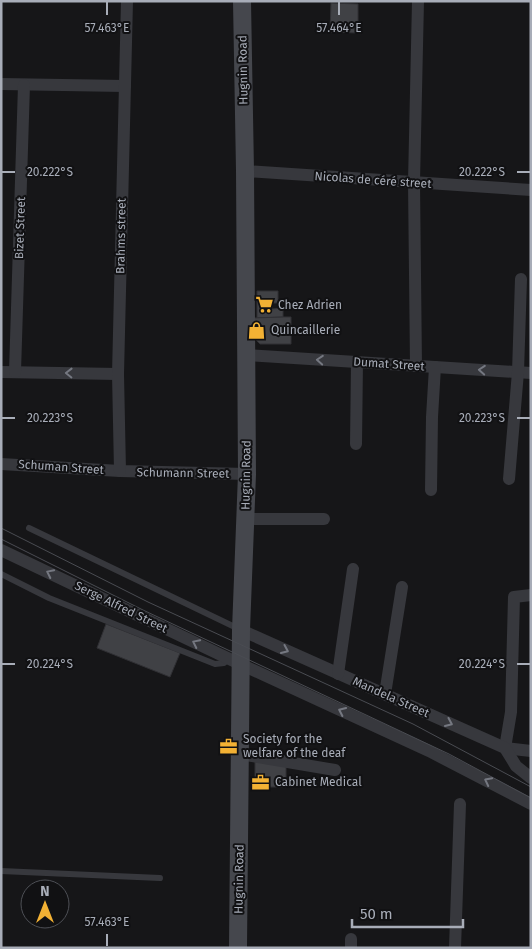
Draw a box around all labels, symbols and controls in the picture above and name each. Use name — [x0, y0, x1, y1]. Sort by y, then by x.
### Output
text: 57.463°E — [85, 21, 129, 35]
text: 57.464°E — [316, 21, 362, 35]
street label: Hugnin Road — [235, 35, 251, 105]
text: 20.222°S — [27, 165, 74, 179]
text: 20.222°S — [459, 165, 506, 179]
street label: Nicolas de céré street — [314, 169, 433, 191]
street label: Bizet Street — [12, 196, 28, 259]
street label: Brahms street — [113, 197, 129, 274]
supermarket icon: Chez Adrien — [254, 295, 274, 315]
place label: Chez Adrien — [278, 298, 342, 312]
shop icon: Quincaillerie — [247, 320, 267, 340]
place label: Quincaillerie — [271, 323, 340, 337]
one-way arrow — [316, 355, 324, 366]
street label: Dumat Street — [353, 355, 426, 374]
one-way arrow — [478, 365, 486, 376]
one-way arrow — [65, 368, 73, 379]
text: 20.223°S — [27, 411, 74, 425]
text: 20.223°S — [459, 411, 506, 425]
street label: Hugnin Road — [238, 440, 254, 510]
street label: Schuman Street — [18, 457, 105, 477]
street label: Schumann Street — [136, 465, 230, 481]
one-way arrow — [46, 569, 55, 579]
street label: Serge Alfred Street — [72, 578, 170, 636]
one-way arrow — [192, 639, 201, 649]
one-way arrow — [280, 643, 289, 654]
text: 20.224°S — [27, 657, 74, 671]
text: 20.224°S — [459, 657, 506, 671]
street label: Mandela Street — [351, 674, 432, 720]
one-way arrow — [338, 707, 347, 717]
one-way arrow — [444, 717, 453, 727]
place label: Society for the welfare of the deaf — [243, 732, 346, 760]
office icon: Society for the welfare of the deaf — [219, 736, 239, 756]
office icon: Cabinet Medical — [251, 772, 271, 792]
place label: Cabinet Medical — [275, 775, 362, 789]
one-way arrow — [484, 777, 493, 787]
street label: Hugnin Road — [231, 844, 247, 914]
north arrow — [20, 879, 70, 929]
text: N — [40, 883, 50, 900]
scale bar — [352, 896, 463, 928]
text: 50 m — [360, 905, 393, 923]
text: 57.463°E — [85, 915, 129, 929]

